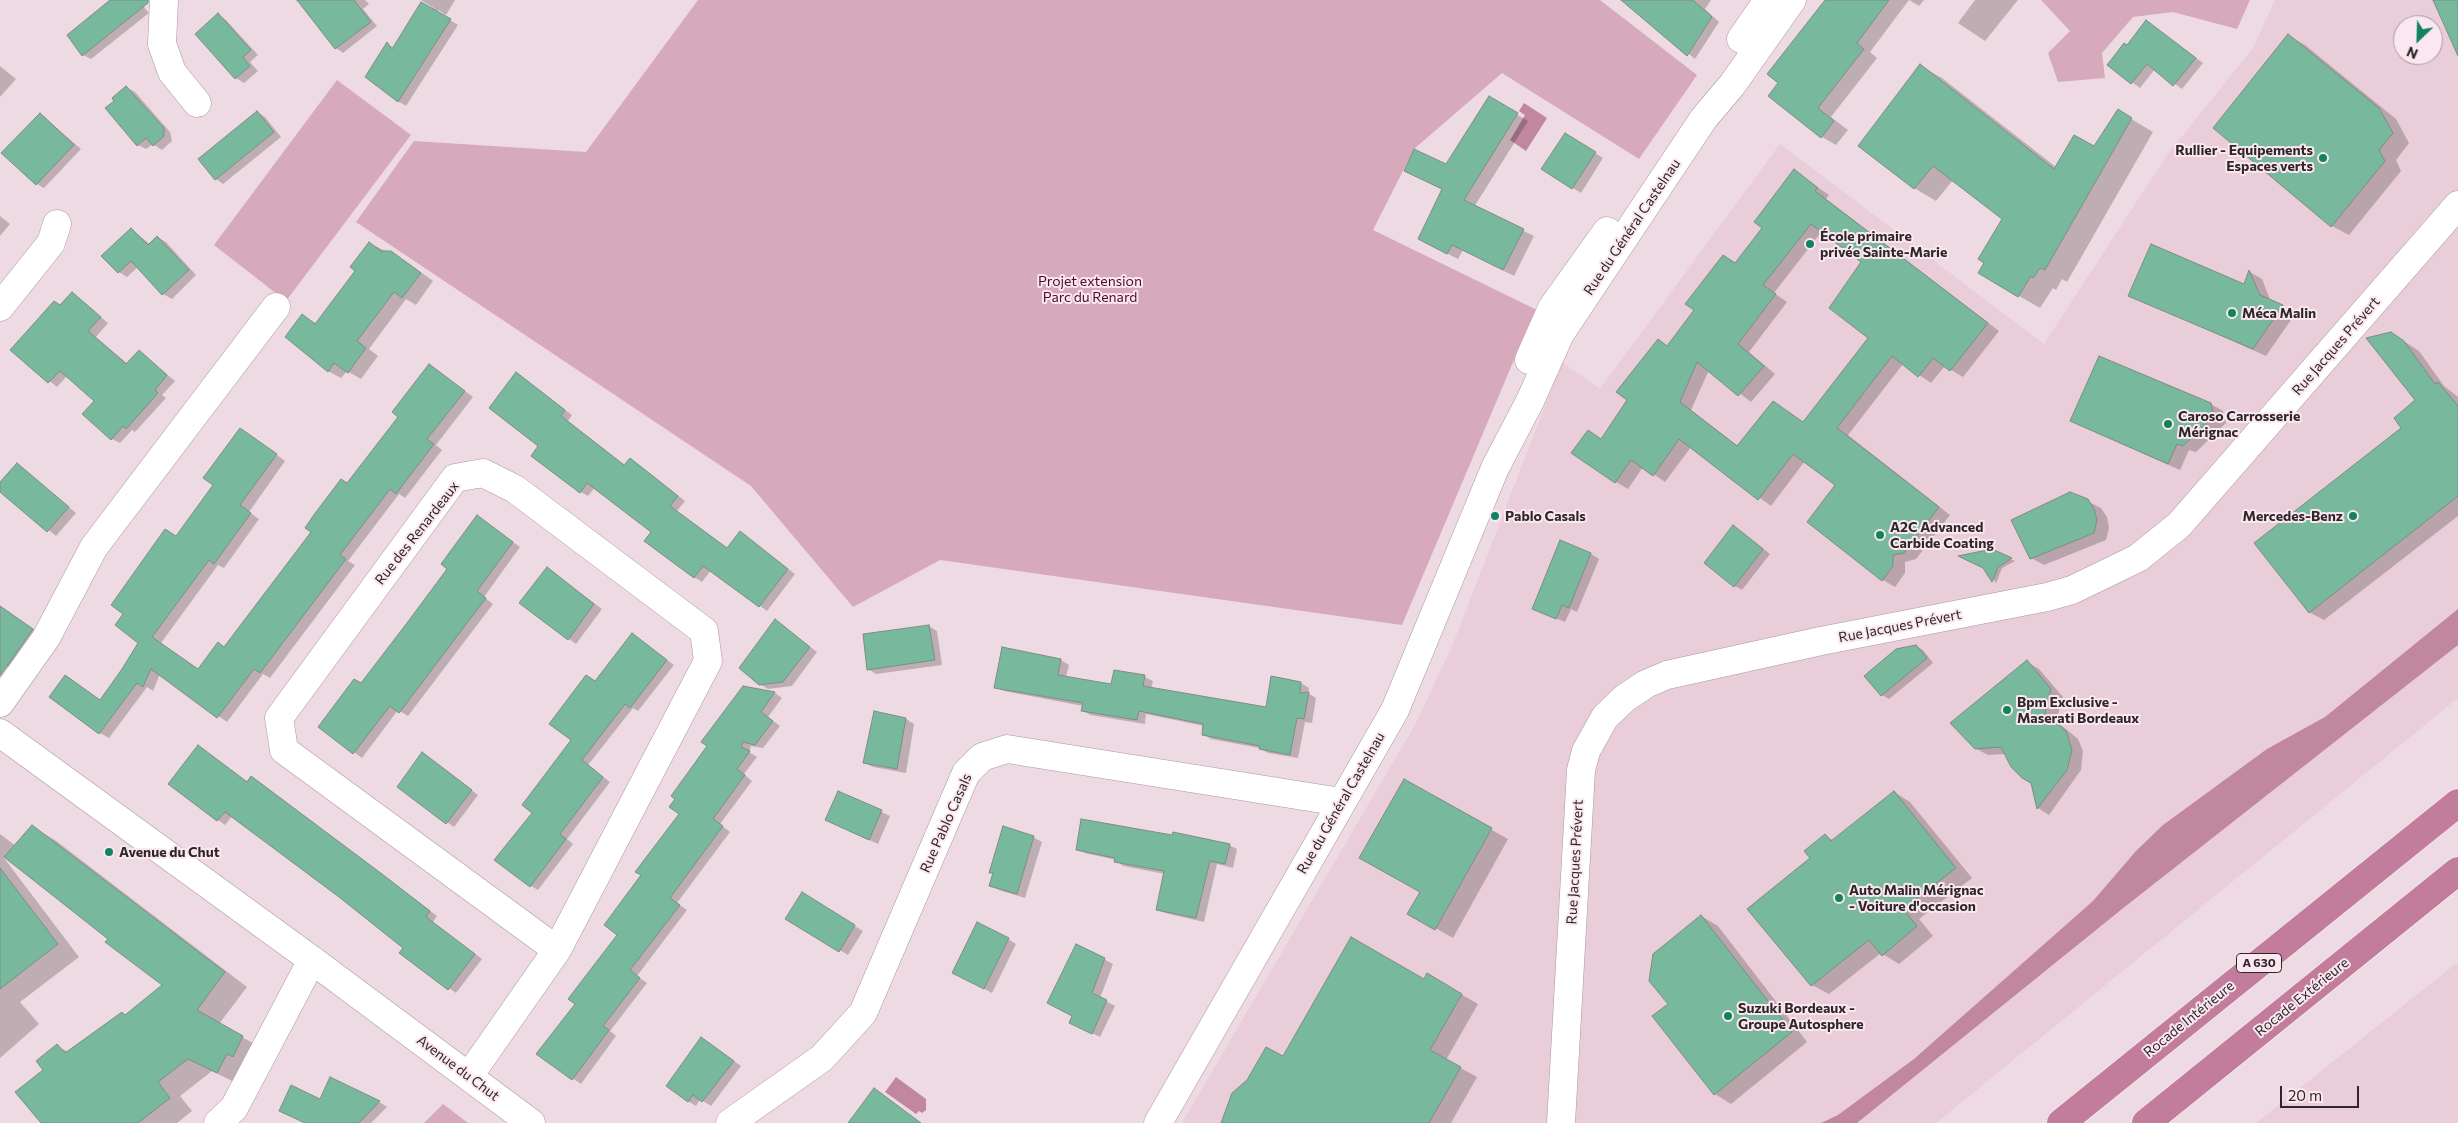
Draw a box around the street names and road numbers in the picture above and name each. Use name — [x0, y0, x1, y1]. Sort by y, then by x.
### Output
street label: Rue du Général Castelnau — [1580, 156, 1684, 298]
street label: Rue Jacques Prévert — [2289, 293, 2383, 399]
street label: Rue des Renardeaux — [371, 478, 463, 588]
street label: Rue Jacques Prévert — [1837, 606, 1963, 646]
street label: Rue du Général Castelnau — [1294, 729, 1388, 877]
street label: Rue Pablo Casals — [917, 771, 975, 875]
street label: Rue Jacques Prévert — [1563, 799, 1587, 925]
road number: A 630 — [2236, 954, 2282, 972]
street label: Rocade Extérieure — [2252, 954, 2352, 1040]
street label: Rocade Intérieure — [2140, 977, 2238, 1061]
street label: Avenue du Chut — [413, 1031, 503, 1105]

